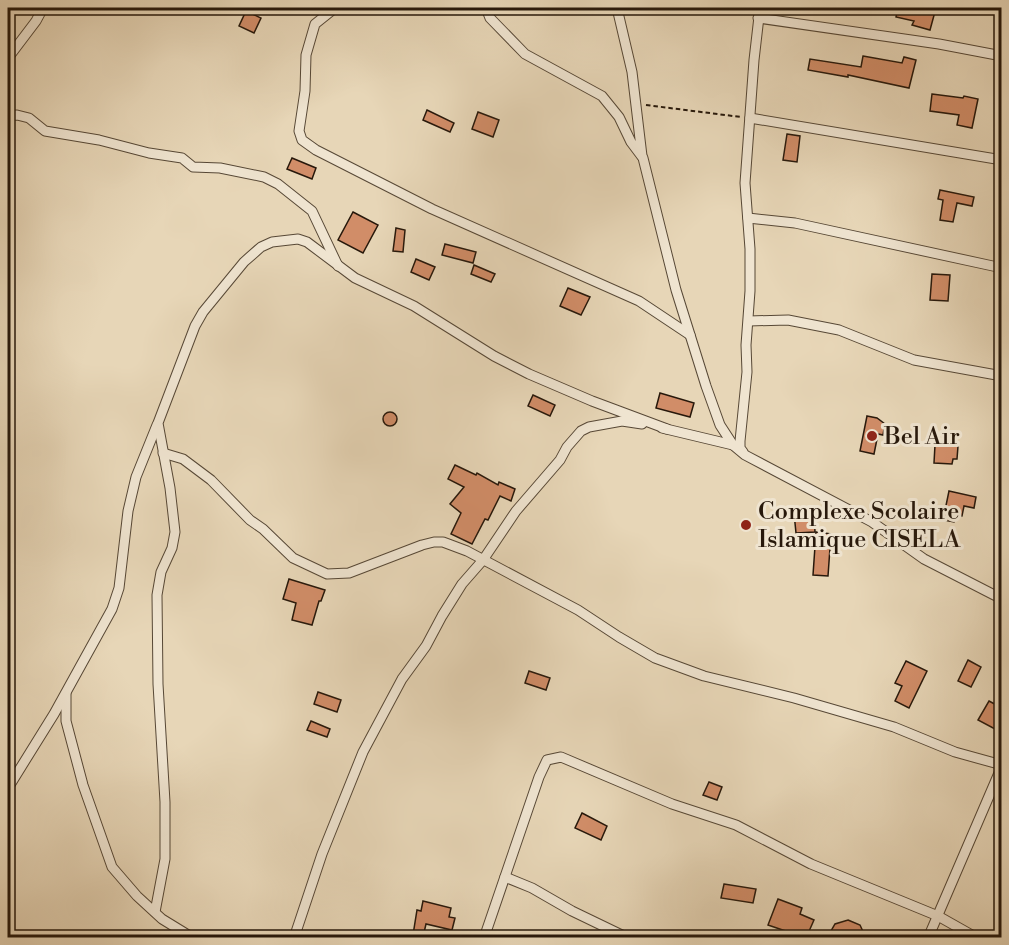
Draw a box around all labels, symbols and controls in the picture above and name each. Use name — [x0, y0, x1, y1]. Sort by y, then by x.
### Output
place label: Bel Air — [883, 422, 960, 452]
marker: Bel Air — [865, 429, 879, 443]
place label: Complexe Scolaire Islamique CISELA — [758, 497, 961, 555]
marker: Complexe Scolaire Islamique CISELA — [739, 518, 753, 532]

